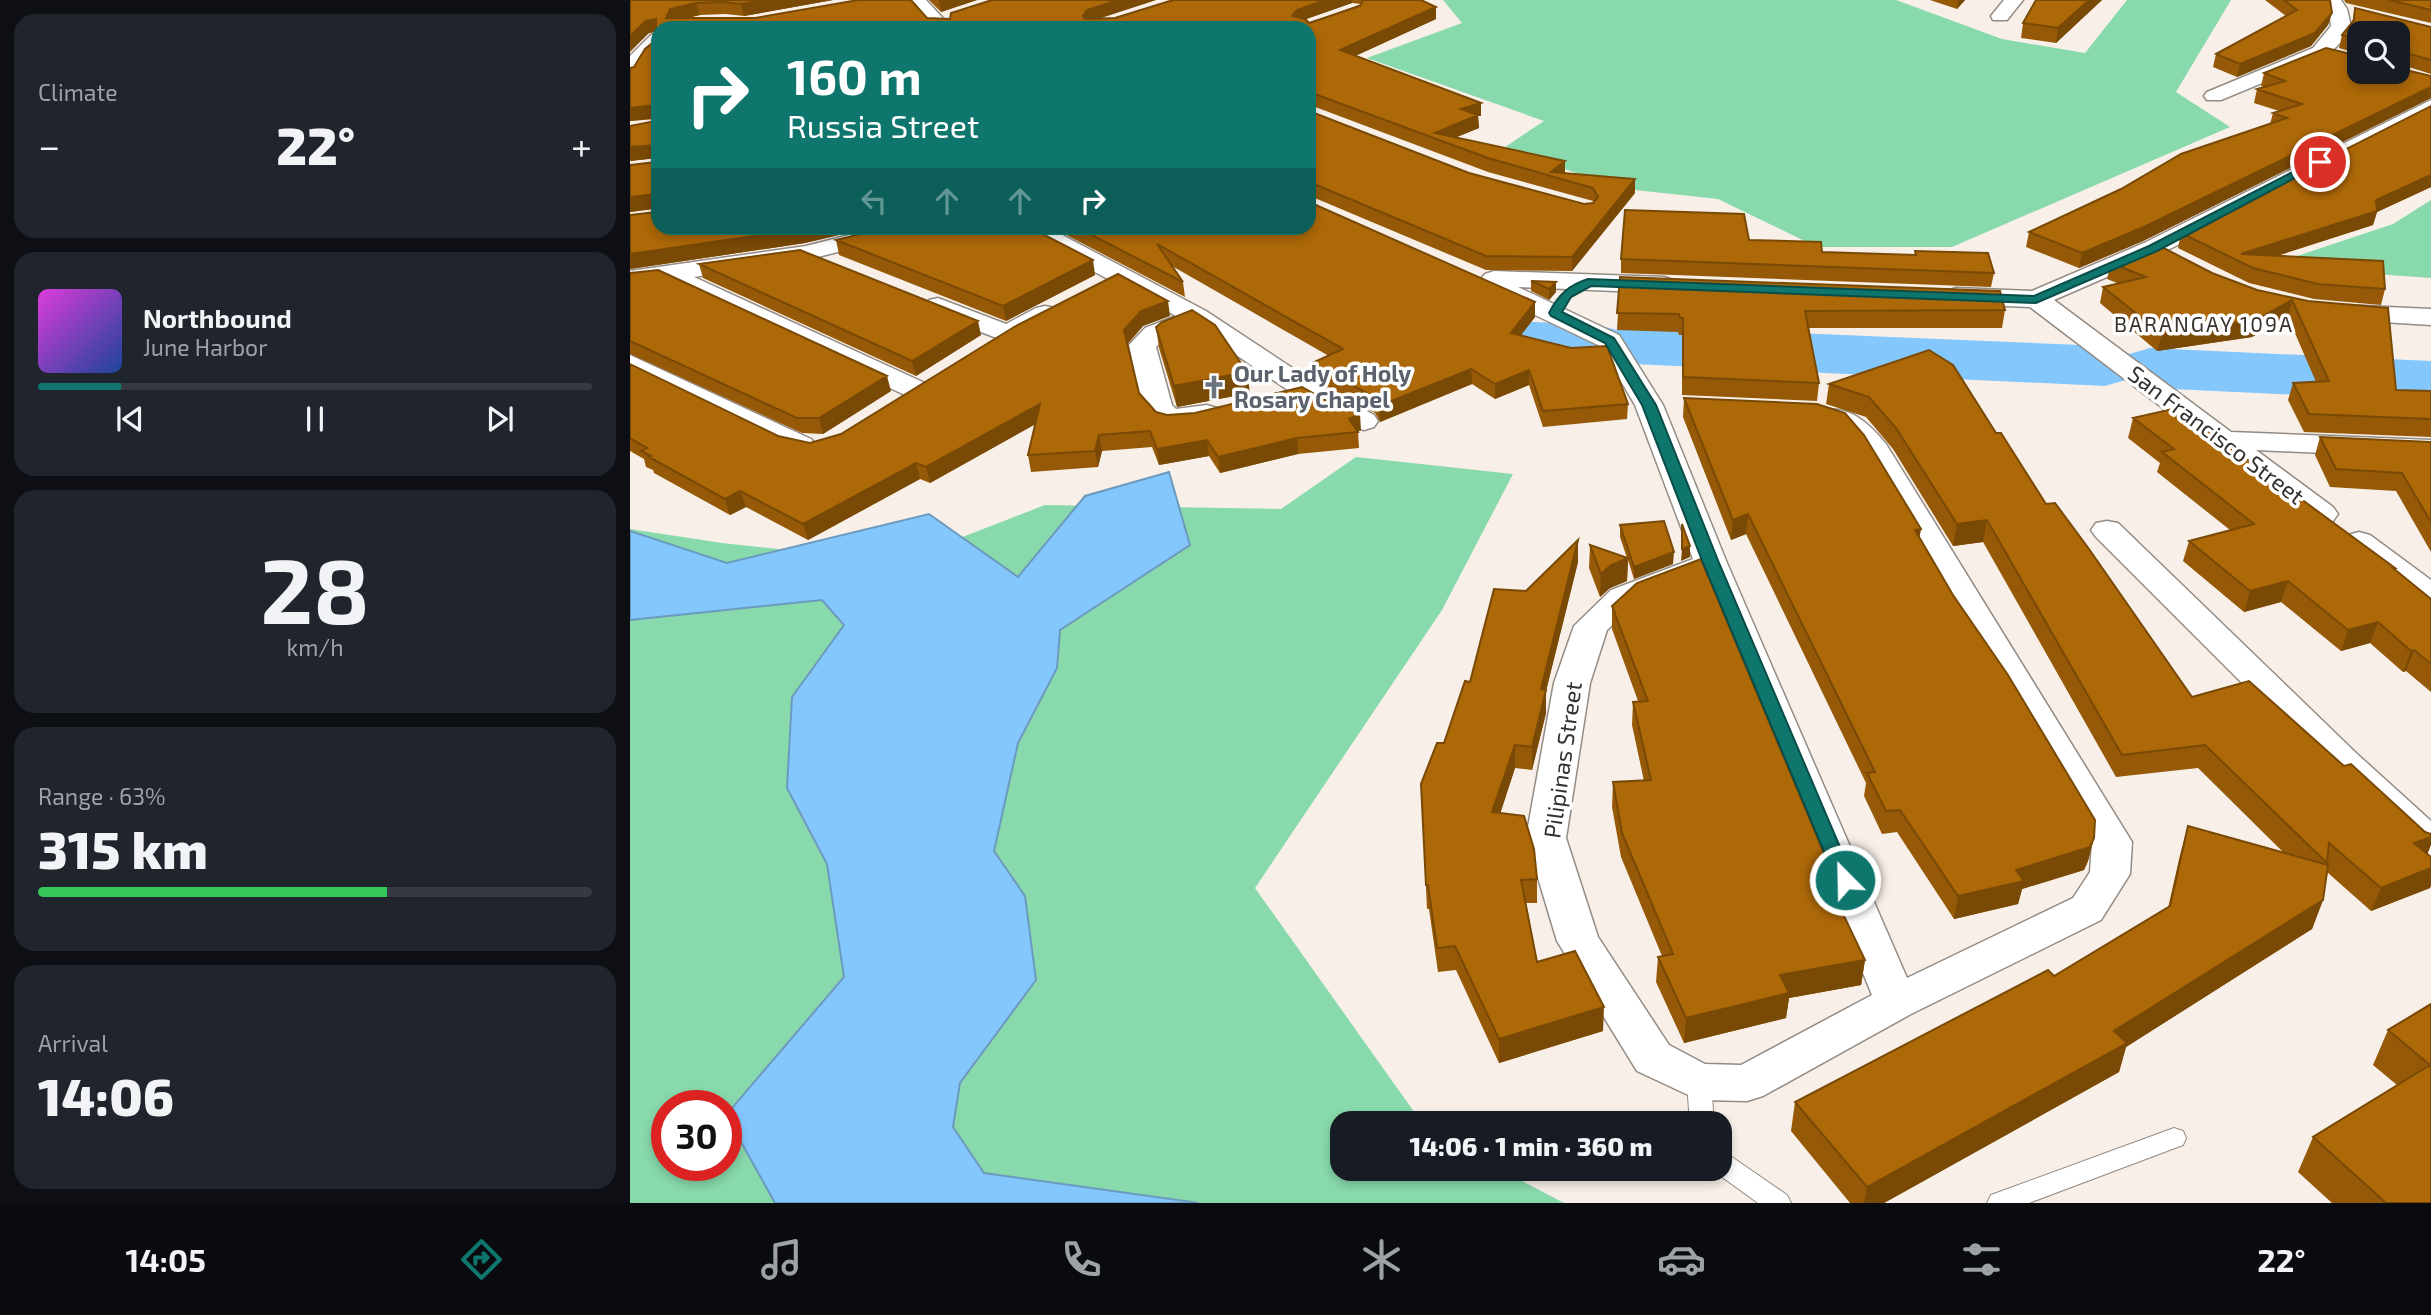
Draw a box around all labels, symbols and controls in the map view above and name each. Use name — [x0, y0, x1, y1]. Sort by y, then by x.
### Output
map controls — [2347, 21, 2410, 84]
button: search — [2347, 21, 2410, 84]
text: 160 m — [787, 46, 922, 105]
icon: right — [672, 49, 763, 140]
text: Climate — [38, 78, 118, 106]
text: Russia Street — [787, 106, 979, 144]
text: 22° — [276, 113, 355, 175]
text: − — [38, 122, 60, 168]
text: + — [571, 122, 592, 168]
pin — [2290, 132, 2350, 192]
icon: arrive — [2301, 143, 2339, 181]
icon: left — [855, 182, 893, 220]
icon: ahead — [928, 182, 966, 220]
icon: ahead — [1001, 182, 1039, 220]
icon: right — [1074, 182, 1112, 220]
text: Northbound — [143, 302, 292, 333]
district label: BARANGAY 109A — [2114, 311, 2294, 336]
text: June Harbor — [143, 333, 267, 361]
place label: Our Lady of Holy Rosary Chapel — [1234, 359, 1411, 413]
street label: San Francisco Street — [2123, 359, 2310, 510]
church icon: Our Lady of Holy Rosary Chapel — [1200, 373, 1228, 401]
icon: previous — [111, 400, 149, 438]
icon: pause — [296, 400, 334, 438]
icon: next — [481, 400, 519, 438]
text: 28 — [260, 533, 370, 642]
text: km/h — [286, 633, 344, 661]
street label: Pilipinas Street — [1537, 680, 1587, 840]
text: Range · 63% — [38, 782, 166, 810]
text: 315 km — [38, 817, 208, 879]
position arrow — [1808, 843, 1882, 917]
text: Arrival — [38, 1029, 108, 1057]
text: 14:06 — [38, 1064, 174, 1126]
speed limit sign: 30 — [651, 1090, 742, 1181]
text: 14:06 · 1 min · 360 m — [1409, 1130, 1653, 1161]
icon: directions — [457, 1235, 506, 1284]
icon: music — [757, 1235, 806, 1284]
icon: phone — [1057, 1235, 1106, 1284]
icon: climate — [1357, 1235, 1406, 1284]
icon: car — [1657, 1235, 1706, 1284]
icon: filters — [1957, 1235, 2006, 1284]
text: 14:05 — [126, 1240, 206, 1278]
text: 22° — [2257, 1240, 2305, 1278]

